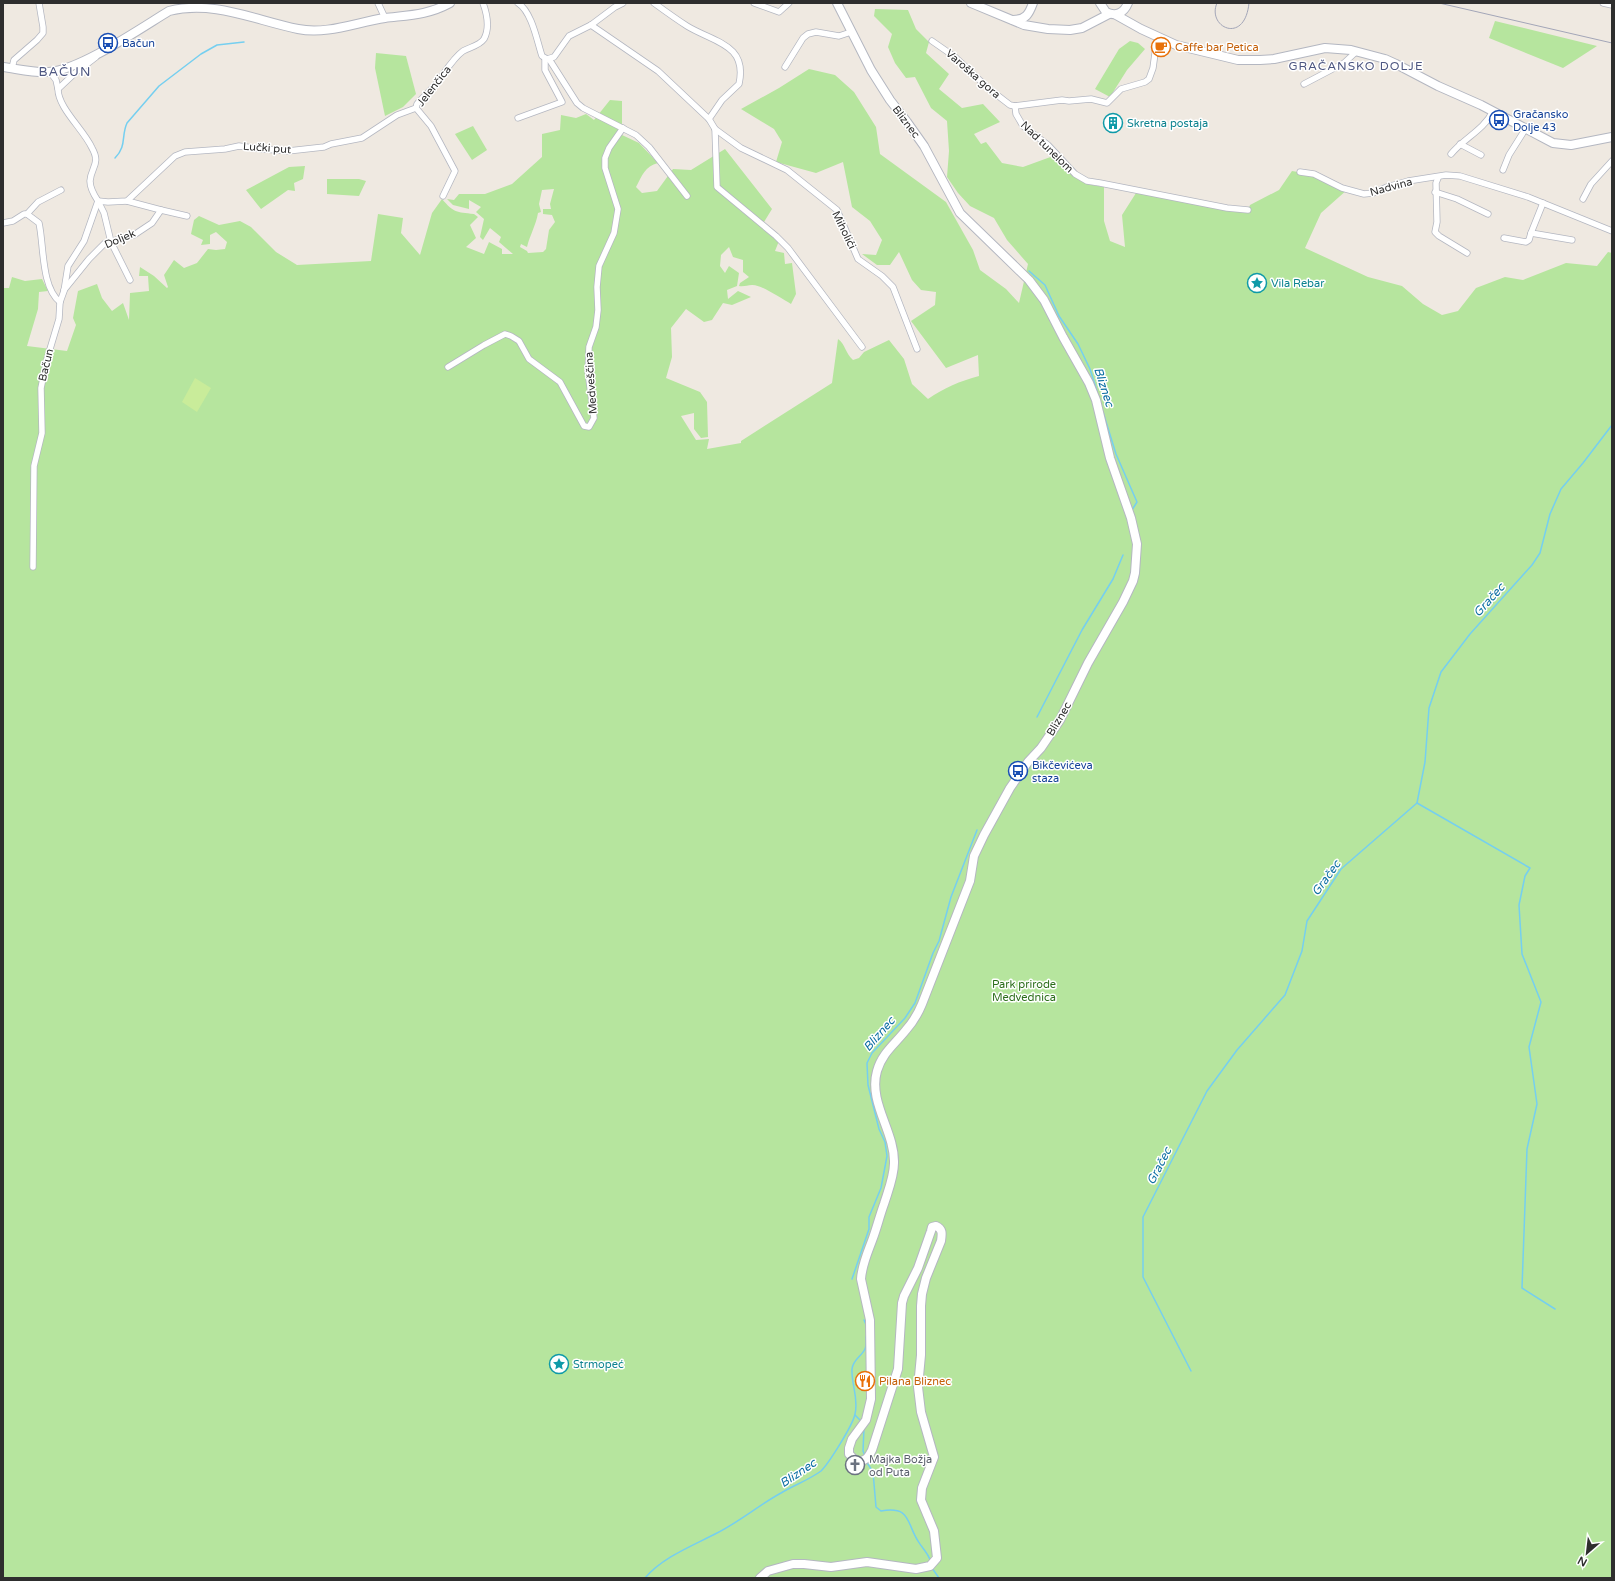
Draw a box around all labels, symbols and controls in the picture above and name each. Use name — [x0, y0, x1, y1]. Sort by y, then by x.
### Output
bus stop icon: Bačun — [97, 32, 119, 54]
cafe icon: Caffe bar Petica — [1150, 36, 1172, 58]
place label: Bačun — [122, 37, 155, 50]
place label: Caffe bar Petica — [1175, 41, 1259, 54]
street label: Varoška gora — [943, 47, 1003, 101]
district label: GRAČANSKO DOLJE — [1288, 59, 1424, 73]
street label: Jelenčica — [414, 63, 454, 109]
district label: BAČUN — [39, 64, 91, 80]
street label: Bliznec — [890, 103, 922, 141]
place label: Gračansko Dolje 43 — [1513, 108, 1569, 134]
bus stop icon: Gračansko Dolje 43 — [1488, 109, 1510, 131]
building icon: Skretna postaja — [1102, 112, 1124, 134]
place label: Skretna postaja — [1127, 117, 1208, 130]
street label: Nad tunelom — [1018, 119, 1076, 175]
street label: Lučki put — [242, 140, 292, 156]
street label: Nadvina — [1368, 175, 1414, 199]
street label: Miholići — [829, 209, 859, 251]
street label: Doljek — [103, 227, 137, 251]
place icon: Vila Rebar — [1246, 272, 1268, 294]
place label: Vila Rebar — [1271, 277, 1325, 290]
street label: Bačun — [36, 347, 56, 383]
street label: Medveščina — [582, 351, 600, 415]
water label: Bliznec — [1091, 365, 1117, 410]
water label: Gračec — [1470, 579, 1509, 620]
street label: Bliznec — [1044, 700, 1074, 738]
place label: Bikčevićeva staza — [1032, 759, 1093, 785]
bus stop icon: Bikčevićeva staza — [1007, 760, 1029, 782]
water label: Gračec — [1309, 856, 1344, 898]
park label: Park prirode Medvednica — [992, 978, 1056, 1004]
water label: Bliznec — [860, 1013, 899, 1054]
water label: Gračec — [1144, 1144, 1175, 1187]
place icon: Strmopeć — [548, 1353, 570, 1375]
place label: Strmopeć — [573, 1358, 624, 1371]
restaurant icon: Pilana Bliznec — [854, 1370, 876, 1392]
place label: Pilana Bliznec — [879, 1375, 951, 1388]
place label: Majka Božja od Puta — [869, 1453, 932, 1479]
church icon: Majka Božja od Puta — [844, 1454, 866, 1476]
water label: Bliznec — [777, 1455, 820, 1490]
north arrow — [1567, 1533, 1607, 1573]
text: N — [1576, 1554, 1589, 1569]

